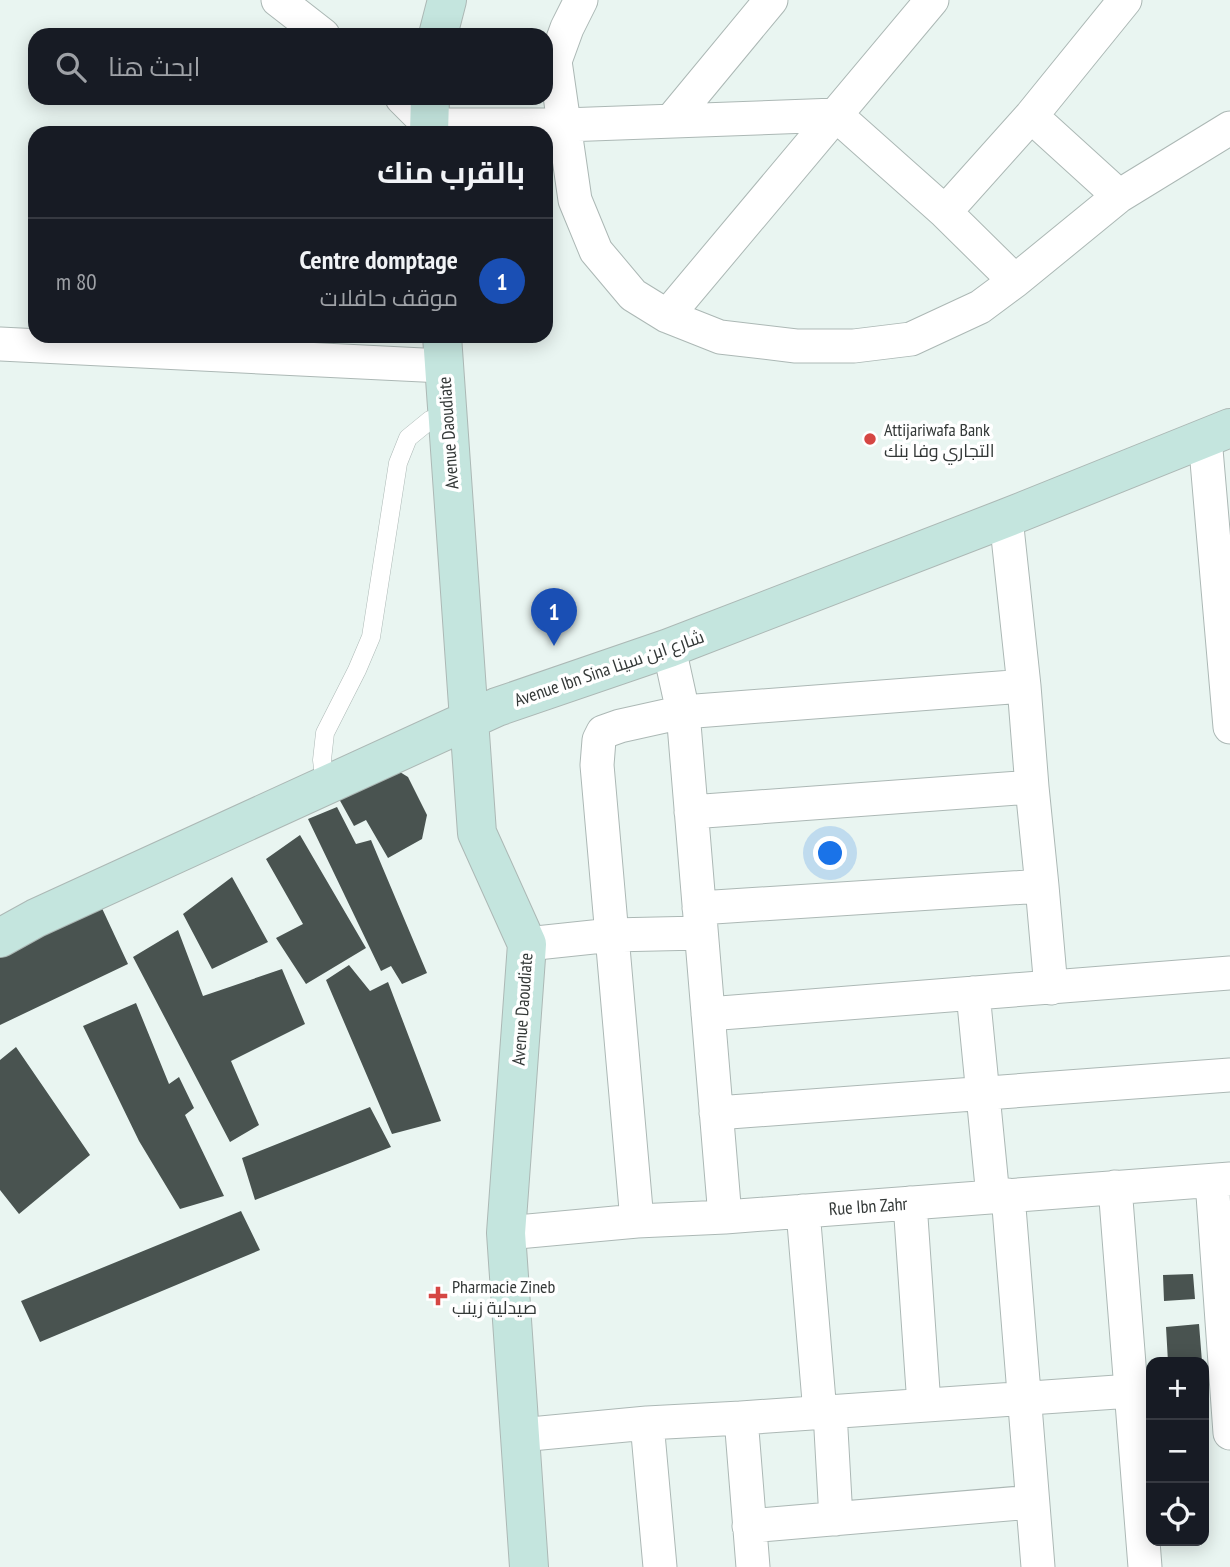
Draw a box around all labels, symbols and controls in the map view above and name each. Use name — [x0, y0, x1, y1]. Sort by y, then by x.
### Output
search box — [28, 28, 553, 105]
icon: search — [52, 48, 90, 86]
text: ابحث هنا — [108, 50, 200, 83]
text: بالقرب منك — [377, 152, 525, 191]
text: Centre domptage — [299, 243, 458, 276]
text: 80 m — [56, 267, 97, 296]
text: 1 — [497, 267, 508, 296]
text: موقف حافلات — [320, 283, 458, 312]
street label: Avenue Daoudiate — [433, 376, 463, 490]
place label: Attijariwafa Bank التجاري وفا بنك — [884, 418, 995, 465]
marker: Attijariwafa Bank التجاري وفا بنك — [862, 431, 878, 447]
pin: 1 — [531, 588, 577, 646]
street label: Avenue Ibn Sina شارع ابن سينا — [511, 625, 707, 712]
your location — [813, 836, 847, 870]
street label: Avenue Daoudiate — [507, 952, 537, 1066]
street label: Rue Ibn Zahr — [828, 1192, 908, 1220]
place label: Pharmacie Zineb صيدلية زينب — [452, 1275, 556, 1319]
marker: Pharmacie Zineb صيدلية زينب — [430, 1288, 446, 1304]
map controls — [1146, 1357, 1209, 1546]
button: + — [1146, 1357, 1209, 1420]
button: − — [1146, 1420, 1209, 1483]
button: locate — [1146, 1483, 1209, 1546]

